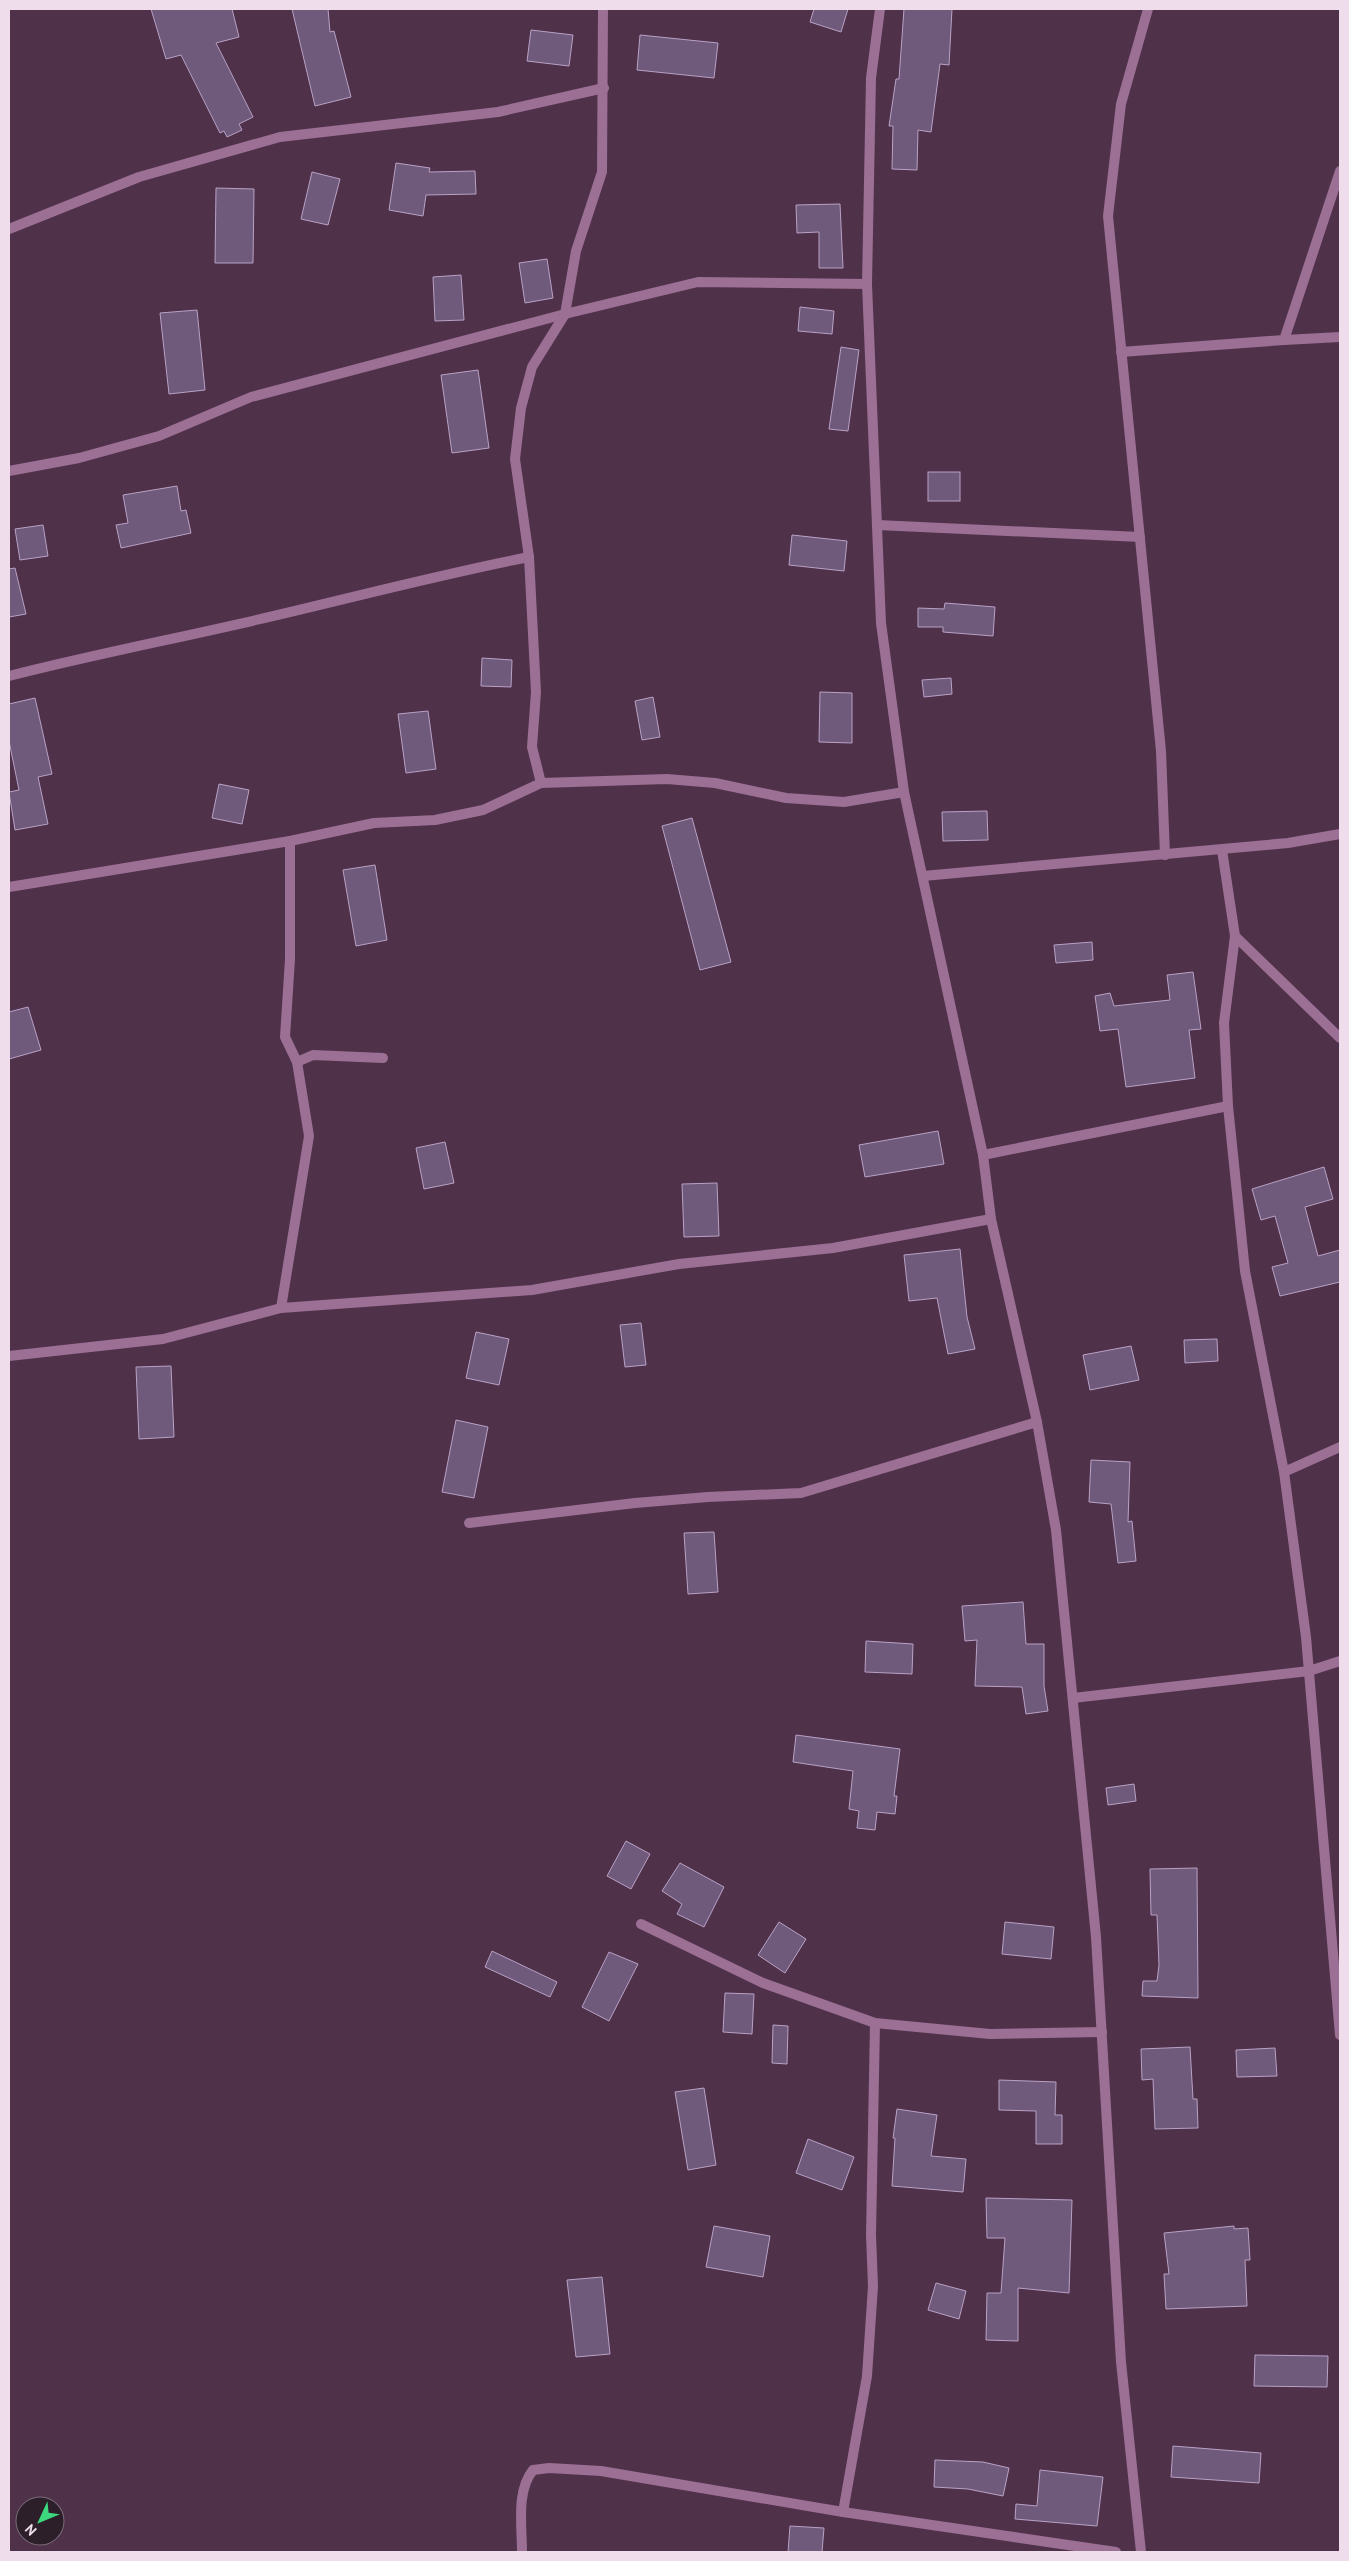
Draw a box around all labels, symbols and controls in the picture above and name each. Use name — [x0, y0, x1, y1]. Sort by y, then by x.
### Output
north arrow — [15, 2496, 65, 2546]
text: N — [21, 2520, 40, 2540]

